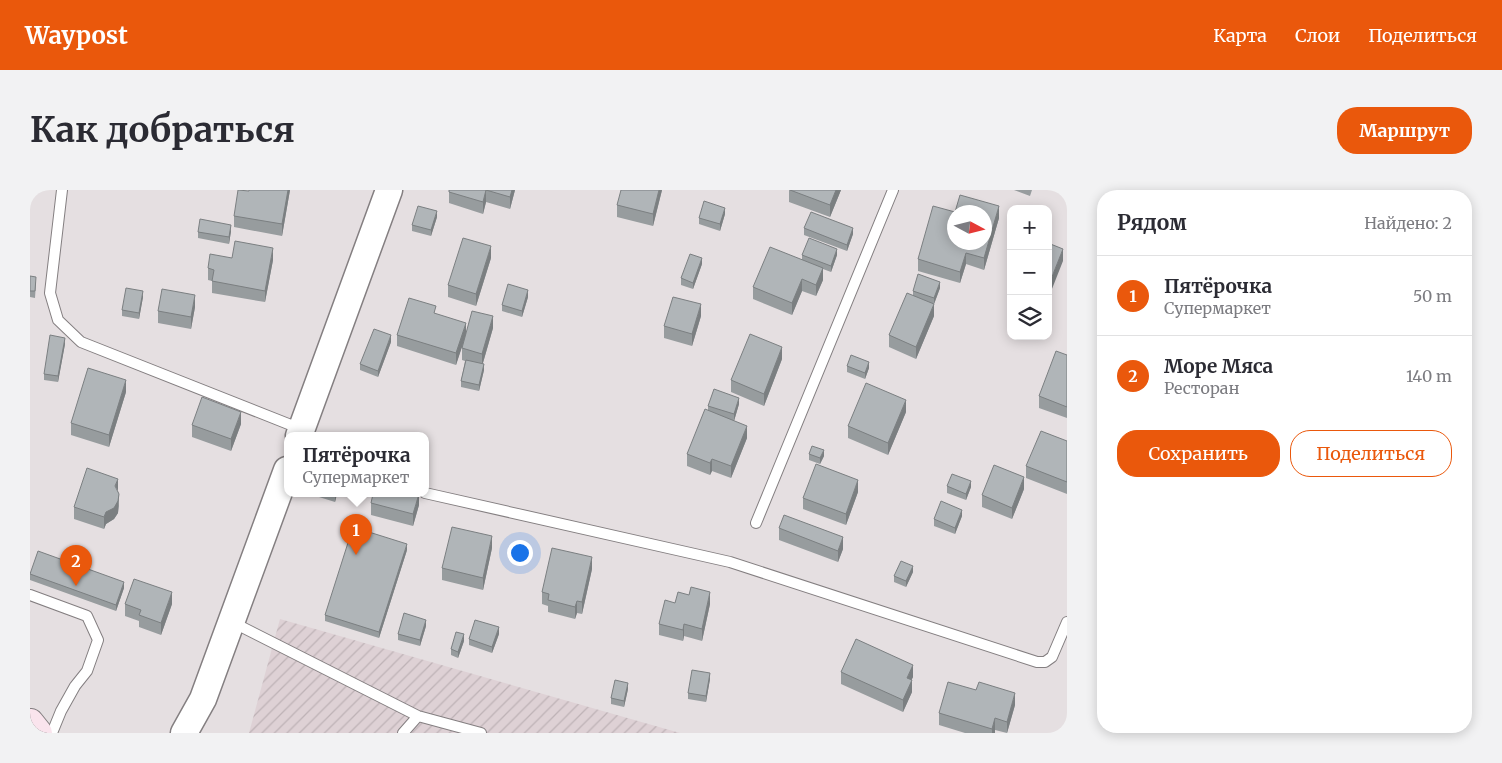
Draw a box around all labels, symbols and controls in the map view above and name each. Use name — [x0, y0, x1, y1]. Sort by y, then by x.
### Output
text: Waypost — [25, 20, 128, 51]
text: Карта — [1213, 24, 1267, 47]
text: Слои — [1295, 24, 1340, 47]
text: Поделиться — [1368, 24, 1477, 47]
button: Маршрут — [1337, 107, 1472, 154]
text: Как добраться — [30, 108, 295, 152]
north arrow — [947, 205, 992, 250]
map controls — [1007, 205, 1052, 340]
button: + — [1007, 205, 1052, 250]
text: Рядом — [1117, 209, 1187, 236]
text: Найдено: 2 — [1364, 213, 1452, 233]
button: − — [1007, 250, 1052, 295]
text: Пятёрочка — [1164, 274, 1272, 298]
text: 1 — [1129, 286, 1137, 306]
text: 50 m — [1413, 286, 1452, 306]
button: layers — [1007, 295, 1052, 340]
text: Супермаркет — [1164, 298, 1271, 318]
text: Море Мяса — [1164, 354, 1273, 378]
text: 2 — [1128, 366, 1138, 386]
text: 140 m — [1406, 366, 1452, 386]
text: Ресторан — [1164, 378, 1239, 398]
button: Сохранить — [1117, 430, 1280, 477]
button: Поделиться — [1290, 430, 1452, 477]
popup — [284, 432, 429, 497]
text: Пятёрочка — [302, 443, 411, 467]
text: Супермаркет — [302, 467, 409, 487]
pin: 1 — [340, 514, 372, 555]
your location — [507, 540, 533, 566]
pin: 2 — [60, 545, 92, 586]

